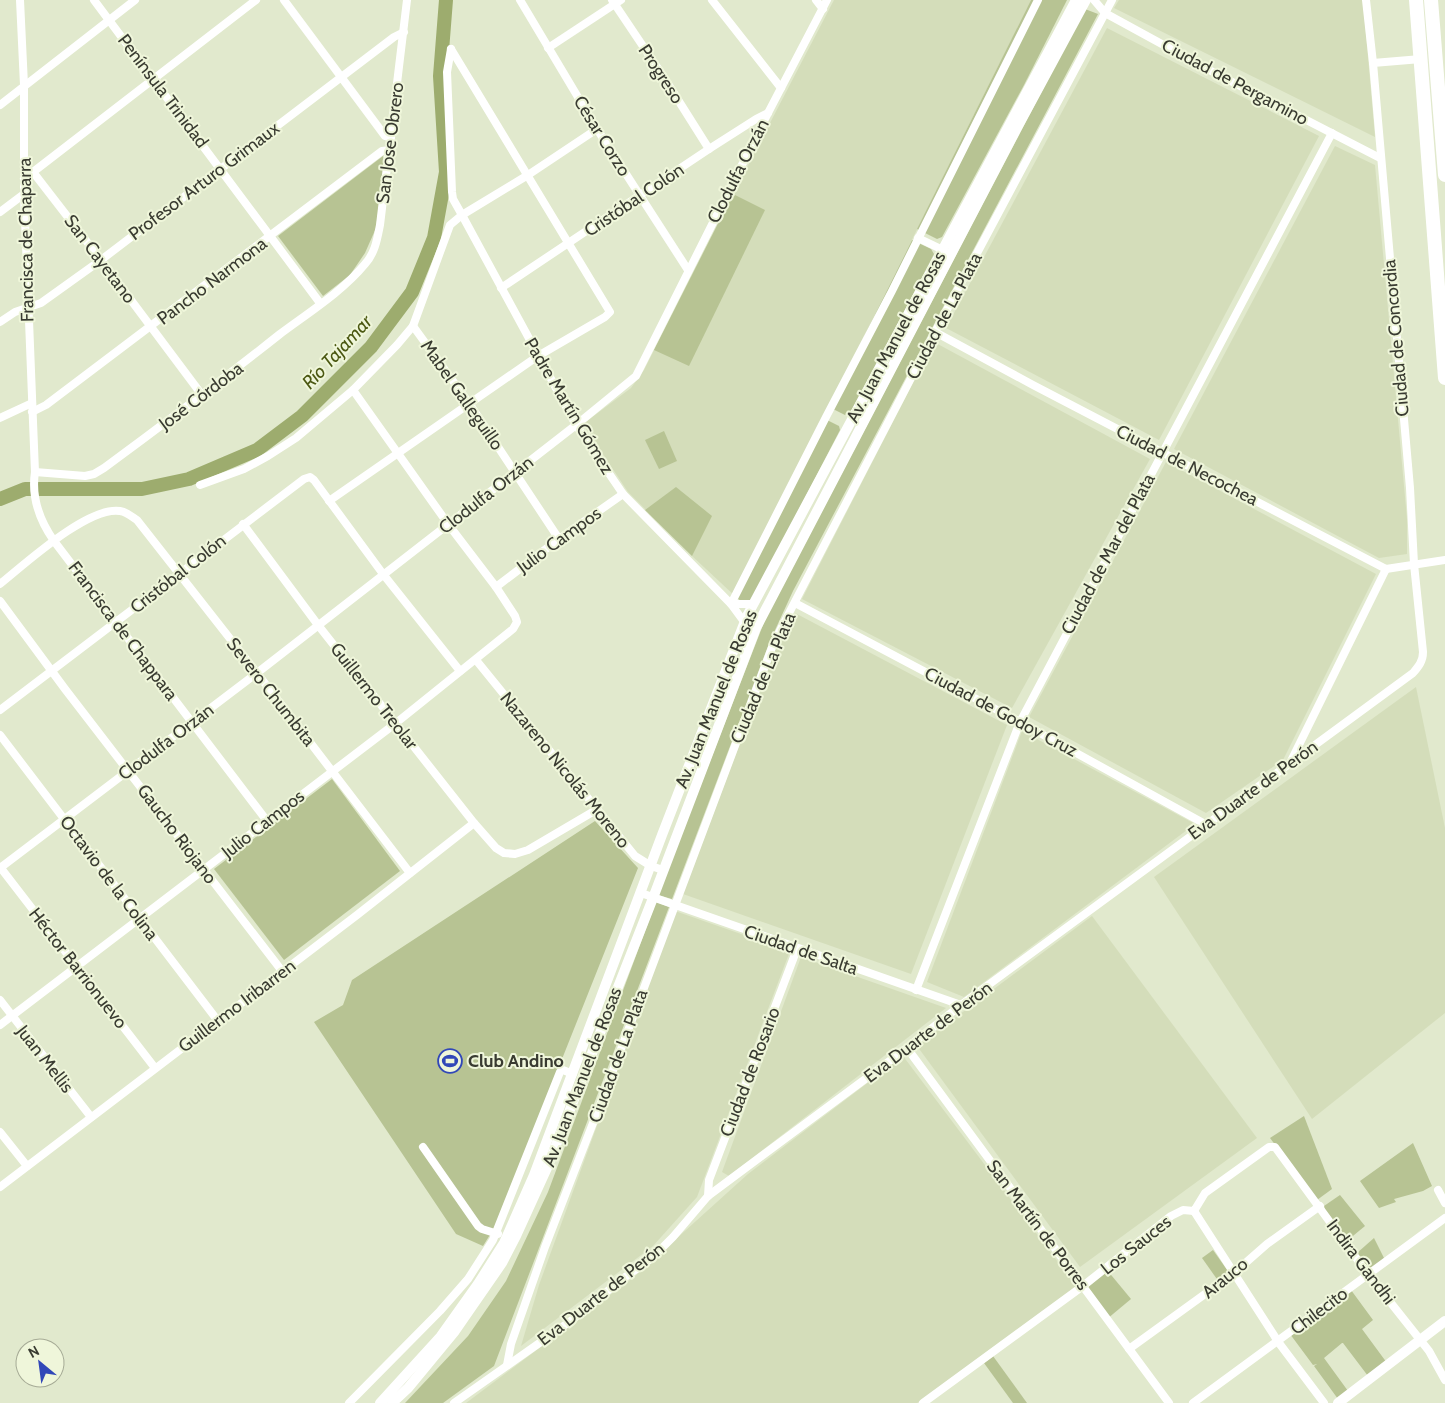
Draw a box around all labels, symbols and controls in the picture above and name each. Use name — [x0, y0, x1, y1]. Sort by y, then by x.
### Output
street label: Península Trinidad — [113, 30, 213, 152]
street label: Ciudad de Pergamino — [1158, 34, 1312, 130]
street label: Progreso — [634, 40, 688, 108]
street label: San Jose Obrero — [372, 81, 408, 205]
street label: César Corzo — [569, 92, 635, 180]
street label: Clodulfa Orzán — [702, 115, 774, 227]
street label: Profesor Arturo Grimaux — [124, 117, 284, 245]
street label: Francisca de Chaparra — [14, 157, 38, 322]
street label: Cristóbal Colón — [580, 159, 688, 241]
street label: San Cayetano — [59, 210, 141, 308]
street label: Pancho Narmona — [153, 232, 272, 329]
street label: Av. Juan Manuel de Rosas — [842, 248, 950, 426]
street label: Ciudad de La Plata — [901, 249, 987, 383]
street label: Ciudad de Concordia — [1378, 258, 1414, 417]
water label: Río Tajamar — [297, 309, 378, 394]
street label: Padre Martín Gómez — [519, 334, 619, 479]
street label: Mabel Galleguillo — [416, 336, 508, 454]
street label: José Córdoba — [154, 357, 248, 435]
street label: Ciudad de Necochea — [1112, 420, 1262, 510]
street label: Clodulfa Orzán — [434, 451, 538, 539]
street label: Ciudad de Mar del Plata — [1056, 470, 1160, 638]
street label: Julio Campos — [512, 502, 605, 579]
street label: Cristóbal Colón — [126, 530, 230, 618]
street label: Francisca de Chappara — [63, 557, 183, 705]
street label: Av. Juan Manuel de Rosas — [670, 607, 762, 791]
street label: Ciudad de La Plata — [725, 609, 801, 747]
street label: Severo Chumbita — [222, 633, 320, 751]
street label: Guillermo Treolar — [325, 638, 423, 754]
street label: Ciudad de Godoy Cruz — [921, 662, 1082, 762]
street label: Nazareno Nicolás Moreno — [495, 687, 635, 853]
street label: Clodulfa Orzán — [114, 699, 218, 785]
street label: Eva Duarte de Perón — [1184, 736, 1322, 844]
street label: Gaucho Riojano — [132, 780, 222, 888]
street label: Julio Campos — [217, 785, 309, 864]
street label: Octavio de la Colina — [55, 811, 163, 945]
street label: Héctor Barrionuevo — [24, 903, 132, 1033]
street label: Ciudad de Salta — [741, 920, 861, 980]
street label: Guillermo Iribarren — [174, 955, 300, 1057]
street label: Eva Duarte de Perón — [859, 977, 997, 1087]
street label: Av. Juan Manuel de Rosas — [538, 984, 626, 1170]
street label: Ciudad de La Plata — [584, 986, 652, 1126]
street label: Ciudad de Rosario — [715, 1004, 785, 1140]
street label: Juan Mellis — [11, 1020, 78, 1097]
sports icon: Club Andino — [437, 1048, 463, 1074]
place label: Club Andino — [468, 1050, 564, 1072]
street label: San Martín de Porres — [982, 1156, 1094, 1294]
street label: Los Sauces — [1096, 1211, 1176, 1279]
street label: Indira Gandhi — [1322, 1215, 1400, 1309]
street label: Eva Duarte de Perón — [533, 1238, 669, 1350]
street label: Arauco — [1198, 1253, 1252, 1303]
street label: Chilecito — [1286, 1282, 1352, 1340]
north arrow — [15, 1338, 65, 1388]
text: N — [25, 1341, 42, 1362]

